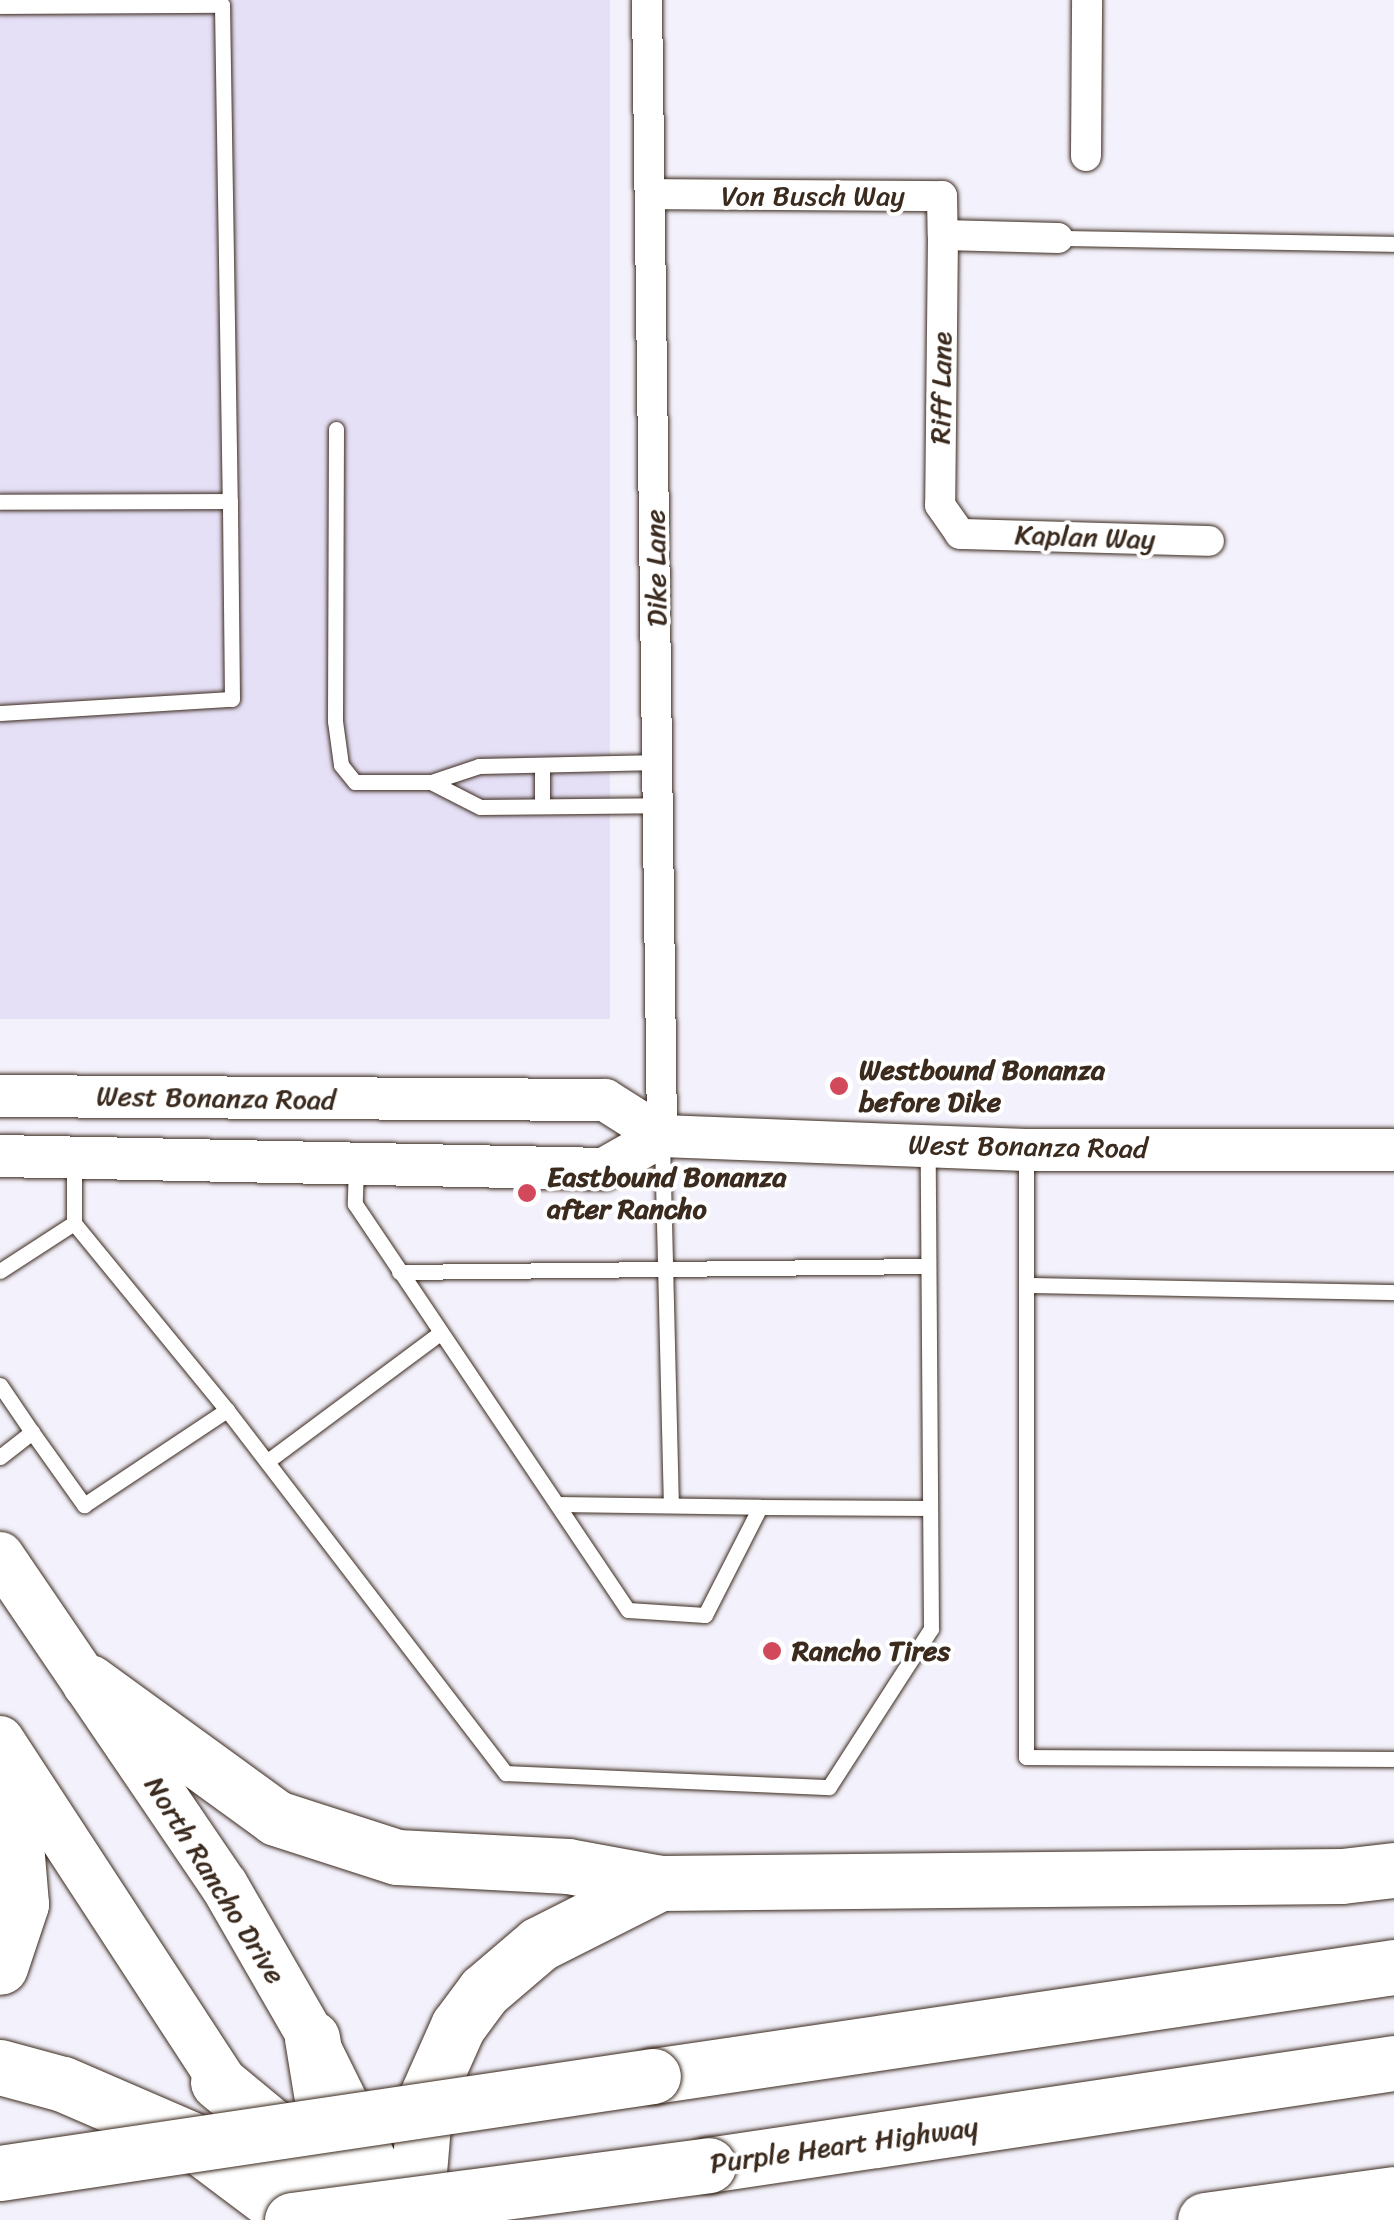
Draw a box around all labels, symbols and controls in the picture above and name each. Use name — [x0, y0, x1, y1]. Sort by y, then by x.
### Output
street label: Von Busch Way — [722, 179, 904, 213]
street label: Riff Lane — [923, 331, 959, 445]
street label: Dike Lane — [638, 509, 674, 627]
street label: Kaplan Way — [1014, 518, 1156, 556]
place label: Westbound Bonanza before Dike — [859, 1053, 1105, 1119]
marker: Westbound Bonanza before Dike — [828, 1075, 850, 1097]
street label: West Bonanza Road — [96, 1079, 336, 1117]
street label: West Bonanza Road — [908, 1128, 1148, 1166]
place label: Eastbound Bonanza after Rancho — [547, 1160, 787, 1226]
marker: Eastbound Bonanza after Rancho — [516, 1182, 538, 1204]
place label: Rancho Tires — [792, 1634, 950, 1668]
marker: Rancho Tires — [761, 1640, 783, 1662]
street label: North Rancho Drive — [137, 1770, 293, 1990]
street label: Purple Heart Highway — [707, 2109, 981, 2181]

